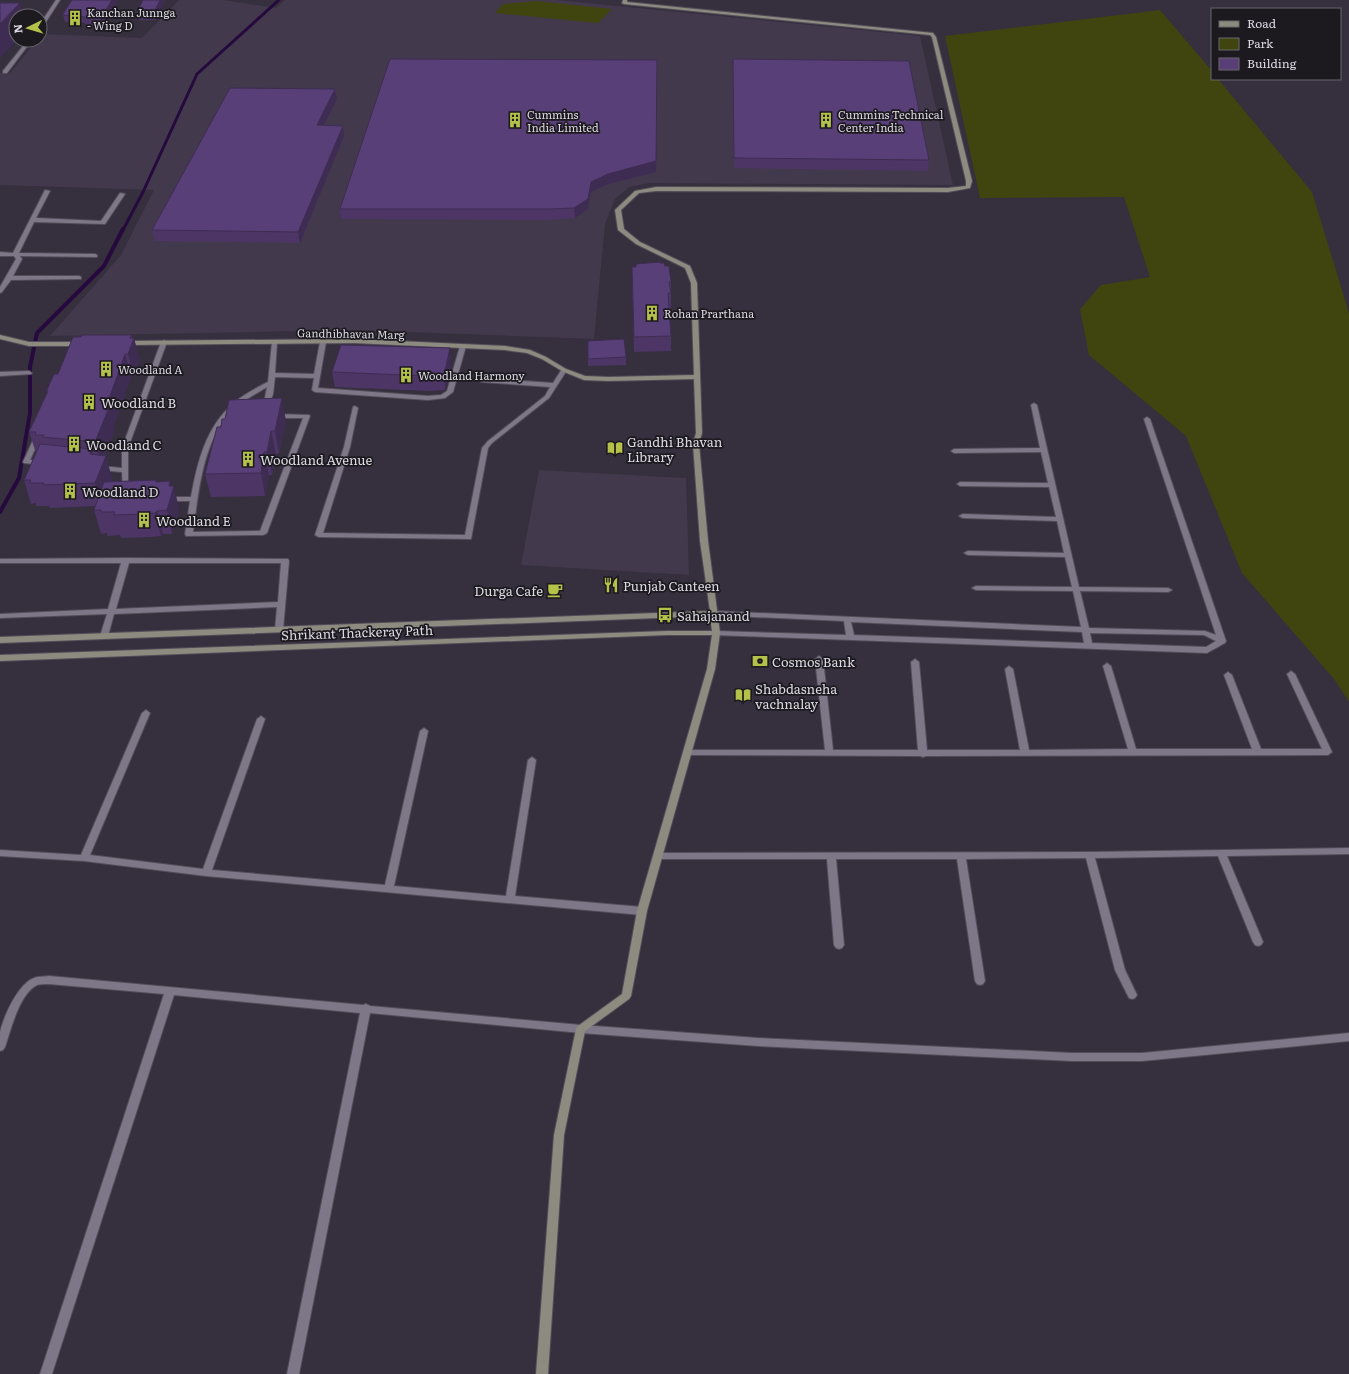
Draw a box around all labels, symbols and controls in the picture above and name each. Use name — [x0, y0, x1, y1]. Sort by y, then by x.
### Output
place label: Kanchan Junnga - Wing D — [87, 4, 175, 33]
north arrow — [8, 8, 48, 48]
legend — [1211, 8, 1341, 80]
building icon: Kanchan Junnga - Wing D — [66, 9, 84, 27]
text: Road — [1247, 14, 1277, 32]
text: N — [9, 24, 25, 34]
text: Park — [1247, 34, 1274, 52]
text: Building — [1247, 54, 1297, 72]
place label: Cummins India Limited — [527, 106, 599, 135]
place label: Cummins Technical Center India — [838, 106, 944, 135]
building icon: Cummins India Limited — [506, 111, 524, 129]
building icon: Cummins Technical Center India — [817, 111, 835, 129]
building icon: Rohan Prarthana — [643, 304, 661, 322]
place label: Rohan Prarthana — [664, 305, 754, 321]
street label: Gandhibhavan Marg — [297, 324, 406, 342]
building icon: Woodland A — [97, 360, 115, 378]
place label: Woodland A — [118, 361, 182, 377]
building icon: Woodland Harmony — [397, 366, 415, 384]
place label: Woodland Harmony — [418, 367, 525, 383]
building icon: Woodland B — [80, 393, 98, 411]
place label: Woodland B — [101, 393, 177, 412]
place label: Gandhi Bhavan Library — [627, 432, 723, 466]
building icon: Woodland C — [65, 435, 83, 453]
place label: Woodland C — [86, 435, 162, 454]
library icon: Gandhi Bhavan Library — [606, 439, 624, 457]
building icon: Woodland Avenue — [239, 450, 257, 468]
place label: Woodland Avenue — [260, 450, 372, 469]
building icon: Woodland D — [61, 482, 79, 500]
place label: Woodland D — [82, 482, 159, 501]
building icon: Woodland E — [135, 511, 153, 529]
place label: Woodland E — [156, 511, 231, 530]
restaurant icon: Punjab Canteen — [602, 576, 620, 594]
place label: Punjab Canteen — [623, 576, 720, 595]
place label: Durga Cafe — [474, 581, 543, 600]
cafe icon: Durga Cafe — [546, 581, 564, 599]
bus stop icon: Sahajanand — [656, 606, 674, 624]
place label: Sahajanand — [677, 606, 750, 625]
street label: Shrikant Thackeray Path — [281, 620, 434, 644]
bank icon: Cosmos Bank — [751, 652, 769, 670]
place label: Cosmos Bank — [772, 652, 856, 671]
place label: Shabdasneha vachnalay — [755, 679, 837, 713]
library icon: Shabdasneha vachnalay — [734, 686, 752, 704]

